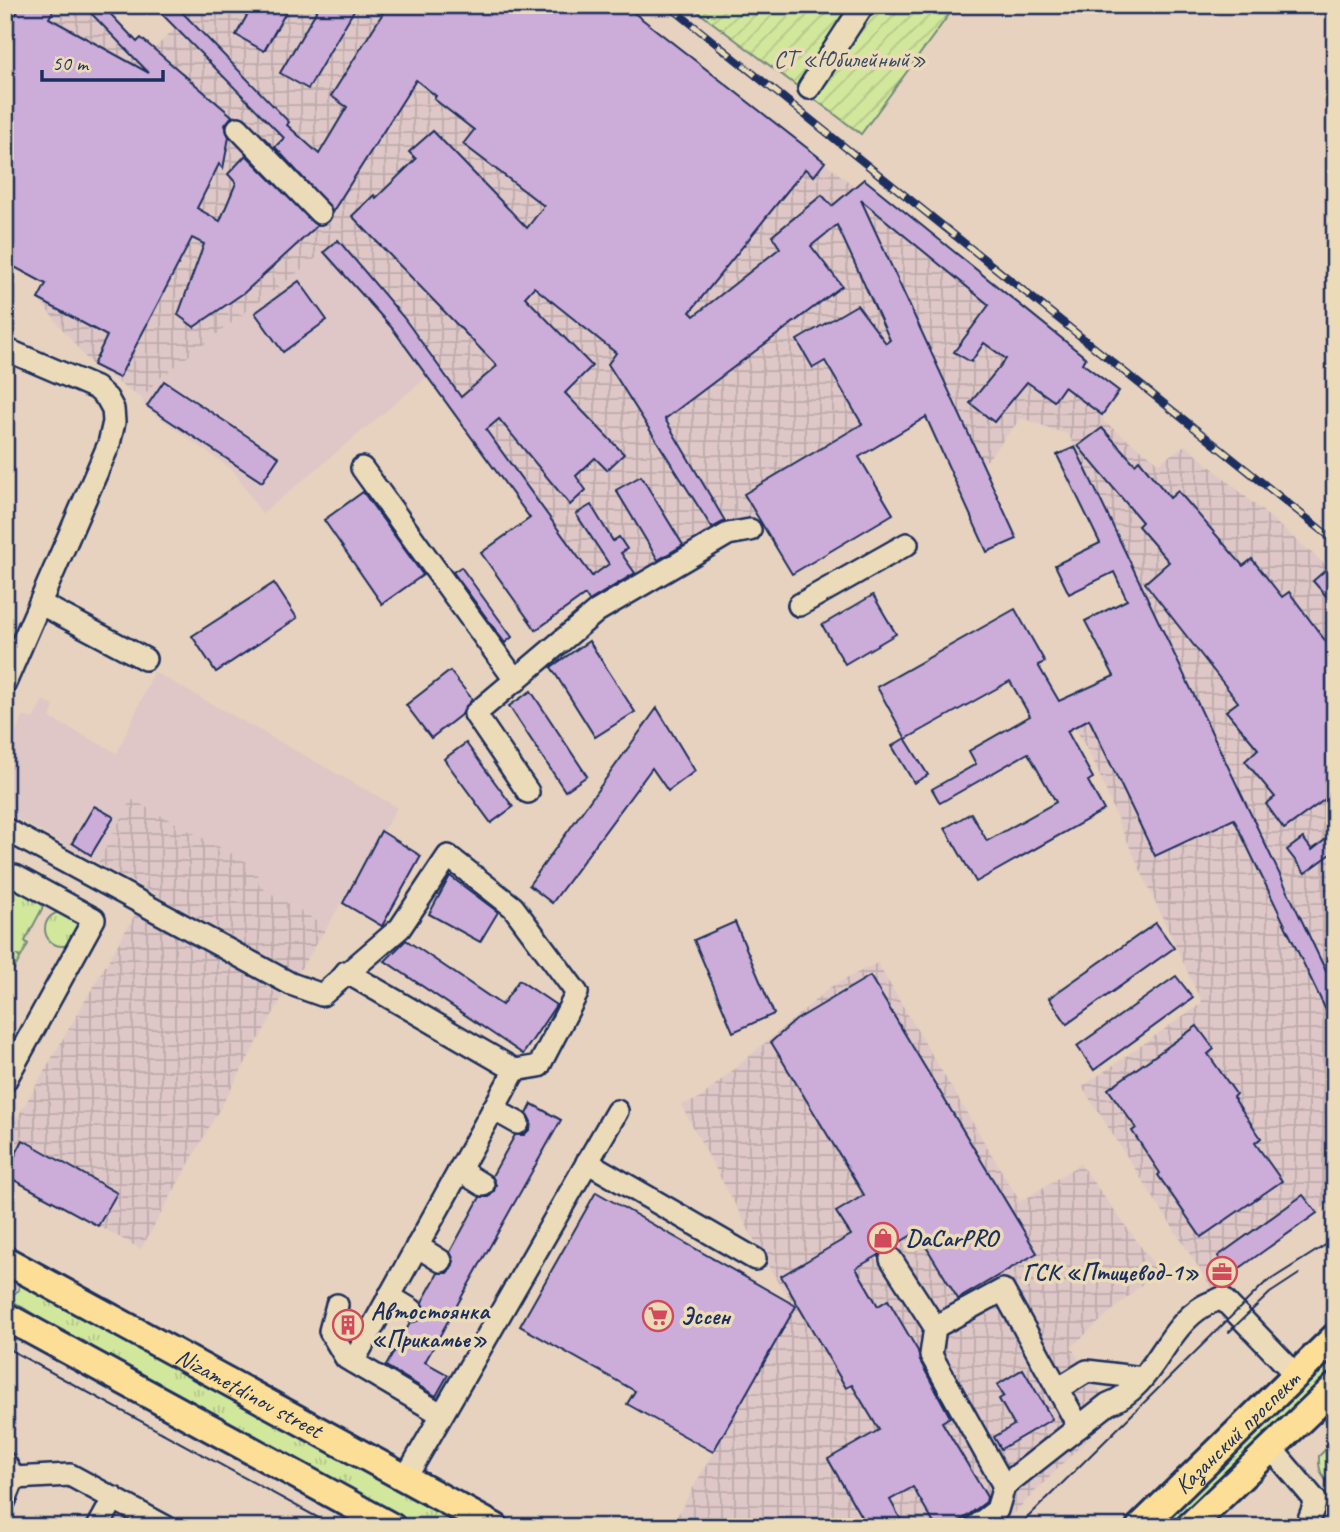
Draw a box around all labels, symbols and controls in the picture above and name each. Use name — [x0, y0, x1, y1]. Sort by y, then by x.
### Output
scale bar — [42, 38, 163, 82]
park label: СТ «Юбилейный» — [774, 44, 926, 74]
text: 50 m — [52, 50, 90, 76]
shop icon: DaCarPRO — [866, 1221, 900, 1255]
place label: DaCarPRO — [906, 1223, 1000, 1253]
office icon: ГСК «Птицевод-1» — [1205, 1255, 1239, 1289]
place label: ГСК «Птицевод-1» — [1023, 1257, 1199, 1287]
place label: Автостоянка «Прикамье» — [371, 1296, 491, 1354]
supermarket icon: Эссен — [641, 1299, 675, 1333]
place label: Эссен — [681, 1301, 732, 1331]
building icon: Автостоянка «Прикамье» — [331, 1308, 365, 1342]
street label: Nizametdinov street — [171, 1341, 329, 1446]
street label: Казанский проспект — [1168, 1363, 1307, 1500]

